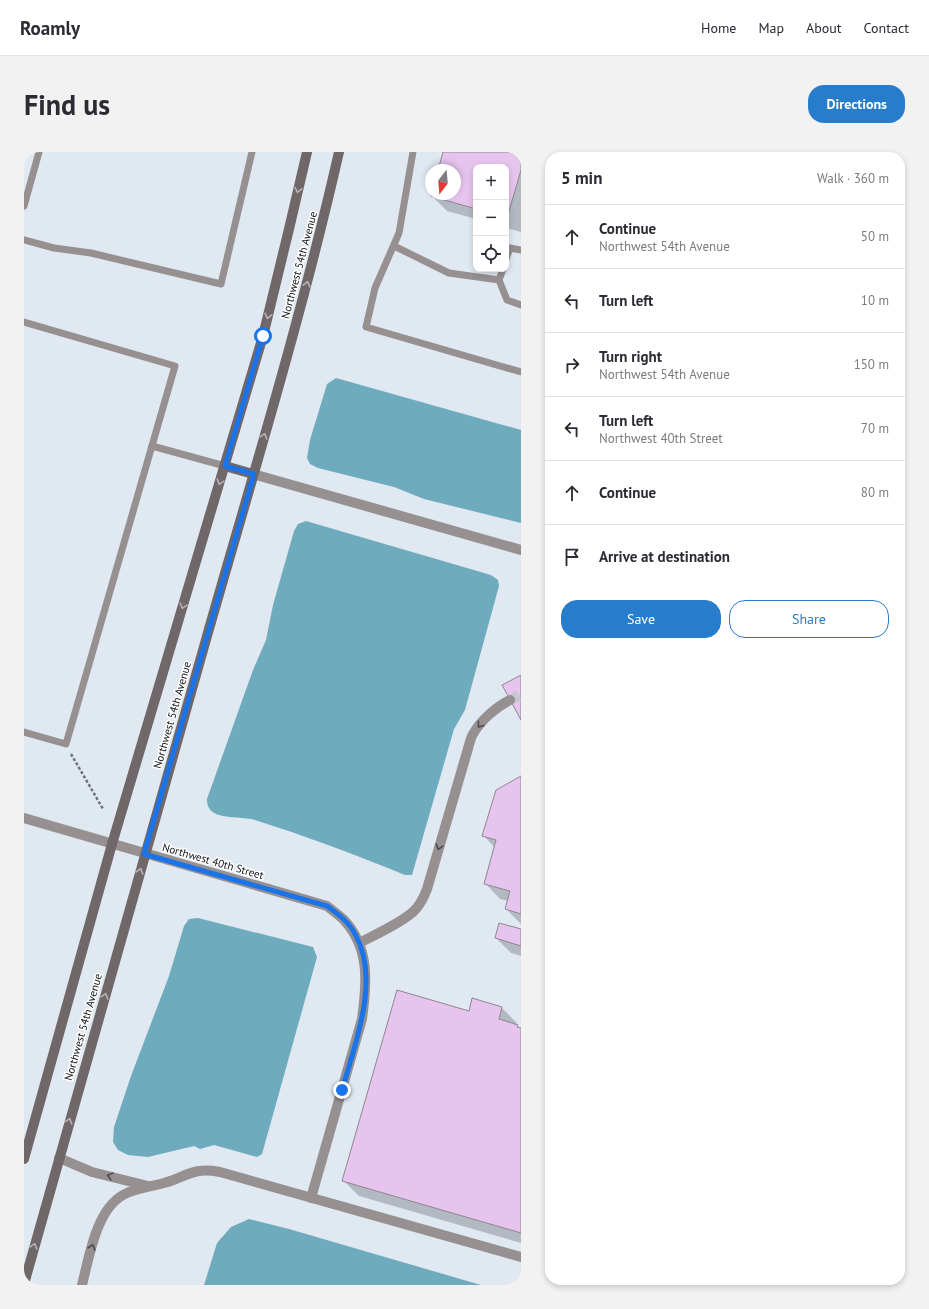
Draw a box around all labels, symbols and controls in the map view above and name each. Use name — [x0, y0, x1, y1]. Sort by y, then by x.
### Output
text: Roamly — [20, 16, 80, 40]
text: Home — [701, 19, 736, 37]
text: Map — [758, 19, 784, 37]
text: About — [806, 19, 842, 37]
text: Contact — [864, 19, 909, 37]
button: Directions — [808, 85, 905, 123]
text: Find us — [24, 86, 110, 123]
north arrow — [425, 164, 461, 200]
map controls — [473, 164, 509, 272]
button: + — [473, 164, 509, 200]
text: 5 min — [561, 167, 602, 189]
text: Walk · 360 m — [817, 170, 889, 187]
one-way arrow — [295, 187, 303, 193]
button: − — [473, 200, 509, 236]
street label: Northwest 54th Avenue — [278, 209, 320, 320]
text: Continue — [599, 219, 656, 238]
icon: ahead — [561, 226, 583, 248]
text: 50 m — [861, 228, 889, 245]
button: locate — [473, 236, 509, 272]
text: Northwest 54th Avenue — [599, 238, 730, 255]
one-way arrow — [302, 281, 311, 288]
icon: left — [561, 290, 583, 312]
text: Turn left — [599, 291, 653, 310]
text: 10 m — [861, 292, 889, 309]
one-way arrow — [264, 313, 273, 320]
route start — [254, 327, 272, 345]
text: Turn right — [599, 347, 662, 366]
icon: right — [561, 354, 583, 376]
text: 150 m — [854, 356, 889, 373]
text: Northwest 54th Avenue — [599, 366, 730, 383]
text: Turn left — [599, 411, 653, 430]
icon: left — [561, 418, 583, 440]
text: 70 m — [861, 420, 889, 437]
text: Northwest 40th Street — [599, 430, 723, 447]
one-way arrow — [259, 433, 268, 440]
one-way arrow — [216, 478, 225, 485]
icon: ahead — [561, 482, 583, 504]
text: Continue — [599, 483, 656, 502]
text: 80 m — [861, 484, 889, 501]
icon: arrive — [561, 546, 583, 568]
text: Arrive at destination — [599, 547, 730, 566]
button: Save — [561, 600, 721, 638]
button: Share — [729, 600, 889, 638]
one-way arrow — [179, 602, 188, 609]
street label: Northwest 54th Avenue — [150, 660, 194, 770]
one-way arrow — [478, 720, 485, 727]
street label: Northwest 40th Street — [161, 840, 266, 882]
one-way arrow — [435, 844, 444, 851]
one-way arrow — [135, 868, 144, 875]
street label: Northwest 54th Avenue — [61, 972, 105, 1082]
one-way arrow — [100, 993, 108, 999]
route end — [333, 1081, 351, 1099]
one-way arrow — [65, 1118, 73, 1125]
one-way arrow — [107, 1173, 113, 1181]
one-way arrow — [30, 1243, 38, 1250]
one-way arrow — [87, 1244, 96, 1251]

